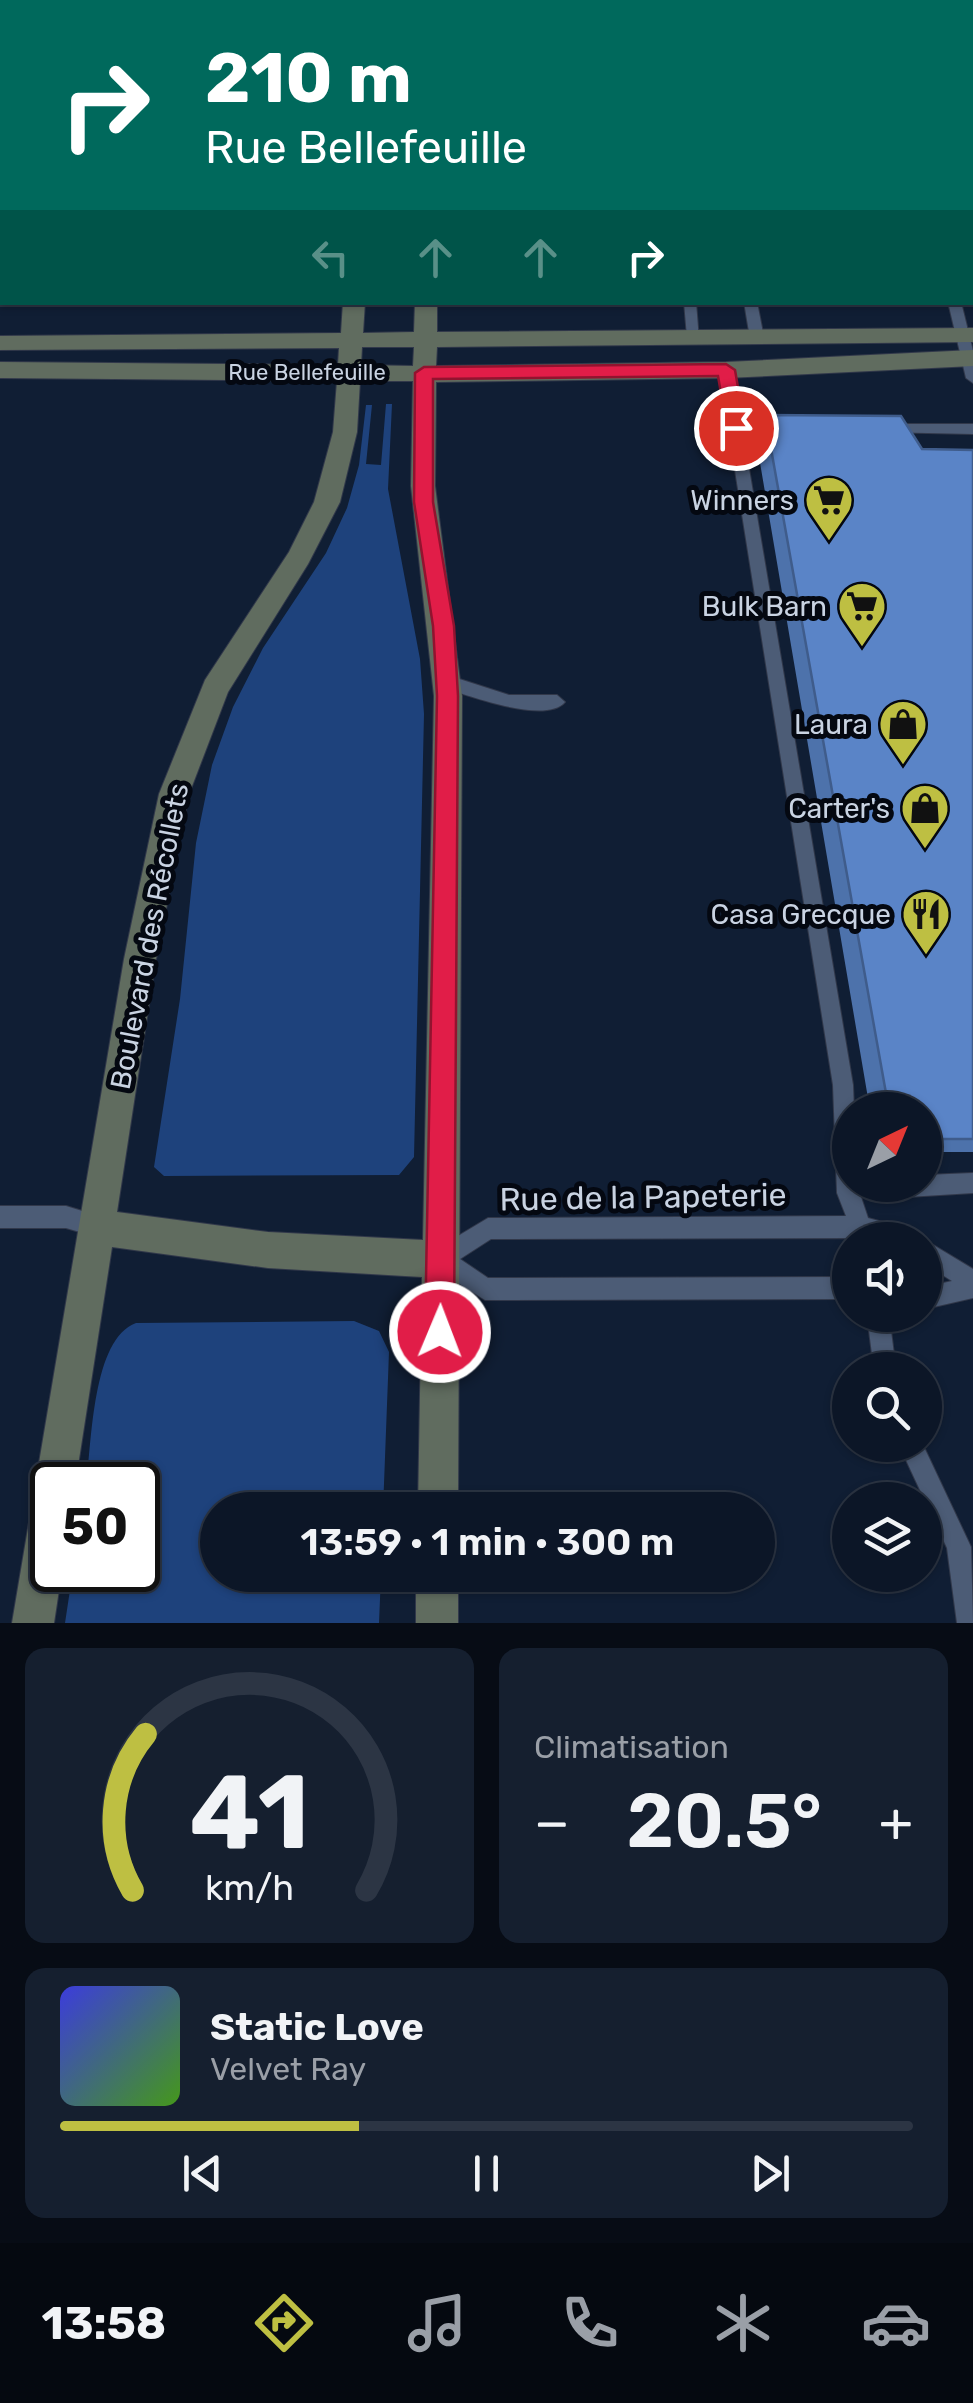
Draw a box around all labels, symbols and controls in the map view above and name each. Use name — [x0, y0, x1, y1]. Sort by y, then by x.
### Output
text: 210 m — [205, 37, 412, 120]
icon: right — [40, 40, 170, 170]
text: Rue Bellefeuille — [205, 121, 527, 174]
icon: left — [303, 230, 358, 285]
icon: ahead — [408, 230, 463, 285]
icon: ahead — [513, 230, 568, 285]
icon: right — [618, 230, 673, 285]
street label: Rue Bellefeuille — [228, 359, 386, 386]
pin — [694, 386, 779, 471]
icon: arrive — [709, 401, 764, 456]
supermarket icon: Winners — [803, 474, 855, 542]
place label: Winners — [690, 484, 794, 517]
supermarket icon: Bulk Barn — [836, 580, 888, 648]
place label: Bulk Barn — [702, 590, 827, 623]
shop icon: Laura — [877, 698, 929, 766]
place label: Laura — [794, 708, 868, 741]
street label: Boulevard des Récollets — [104, 780, 195, 1092]
shop icon: Carter's — [899, 782, 951, 850]
place label: Carter's — [788, 792, 890, 825]
restaurant icon: Casa Grecque — [900, 888, 952, 956]
place label: Casa Grecque — [711, 898, 891, 931]
north arrow — [832, 1092, 942, 1202]
map controls — [832, 1092, 942, 1592]
street label: Rue de la Papeterie — [499, 1175, 787, 1219]
button: sound — [832, 1222, 942, 1332]
position arrow — [388, 1280, 492, 1384]
button: search — [832, 1352, 942, 1462]
speed limit sign: 50 — [30, 1462, 160, 1592]
button: layers — [832, 1482, 942, 1592]
text: 13:59 · 1 min · 300 m — [301, 1519, 674, 1565]
text: Climatisation — [534, 1728, 729, 1766]
text: 41 — [189, 1751, 310, 1874]
text: 20.5° — [627, 1777, 822, 1866]
text: − — [534, 1790, 570, 1855]
text: + — [879, 1790, 913, 1855]
text: km/h — [205, 1867, 294, 1909]
text: Static Love — [210, 2004, 424, 2050]
text: Velvet Ray — [210, 2050, 366, 2088]
icon: previous — [175, 2146, 230, 2201]
icon: pause — [459, 2146, 514, 2201]
icon: next — [743, 2146, 798, 2201]
icon: directions — [249, 2288, 319, 2358]
icon: music — [402, 2288, 472, 2358]
icon: phone — [555, 2288, 625, 2358]
icon: climate — [708, 2288, 778, 2358]
icon: car — [861, 2288, 931, 2358]
text: 13:58 — [42, 2297, 166, 2350]

